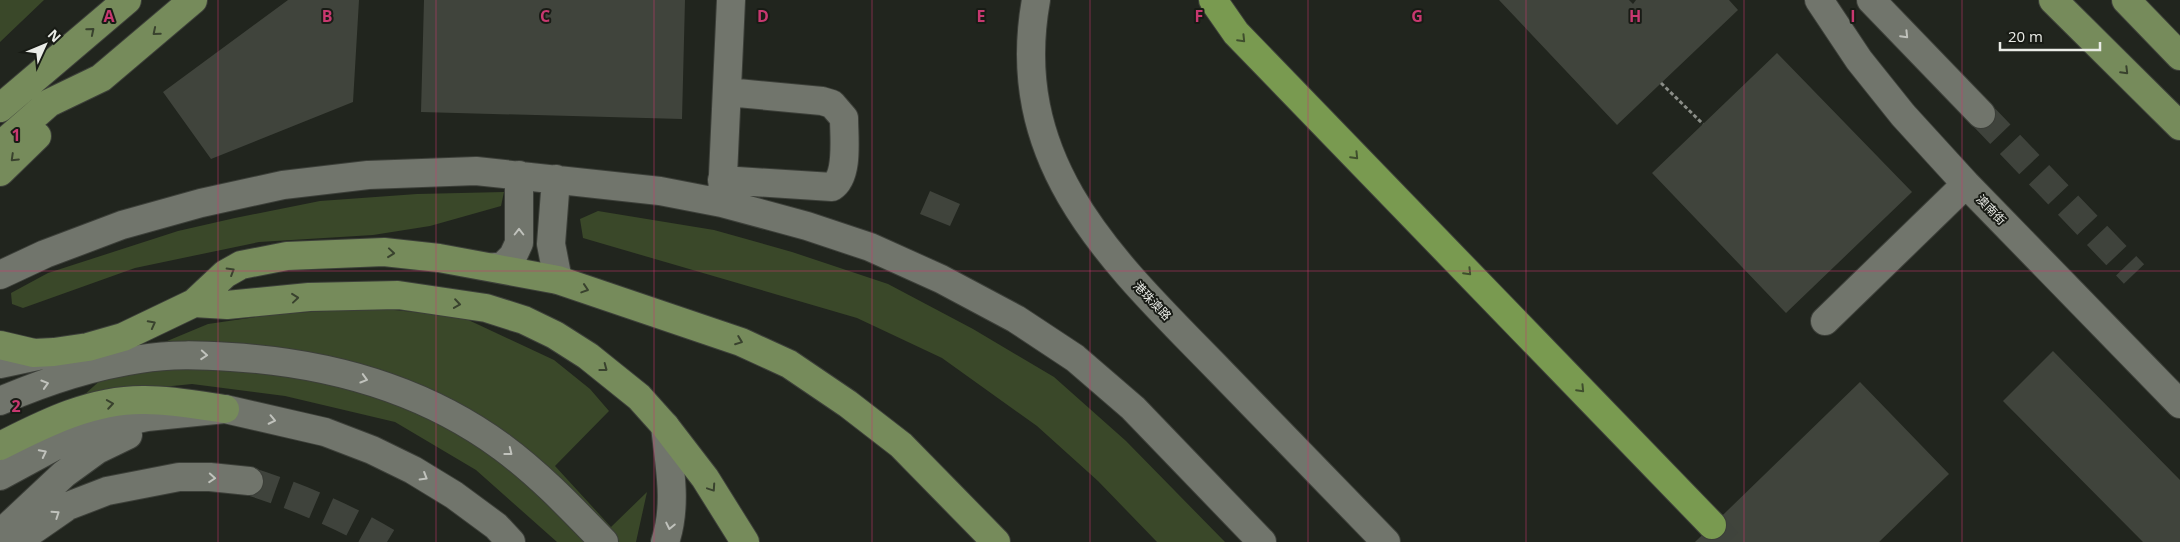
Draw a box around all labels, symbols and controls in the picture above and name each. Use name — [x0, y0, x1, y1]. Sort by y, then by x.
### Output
text: A — [103, 5, 115, 27]
text: B — [322, 5, 332, 27]
text: C — [540, 5, 550, 27]
text: D — [757, 5, 769, 27]
text: E — [977, 5, 986, 27]
text: F — [1195, 5, 1203, 27]
text: G — [1411, 5, 1423, 27]
text: H — [1629, 5, 1641, 27]
text: I — [1850, 5, 1856, 27]
north arrow — [20, 20, 70, 70]
scale bar — [2000, 20, 2100, 52]
text: N — [44, 25, 66, 46]
one-way arrow — [153, 26, 162, 34]
text: 20 m — [2008, 26, 2043, 46]
one-way arrow — [85, 28, 94, 37]
one-way arrow — [1899, 29, 1908, 38]
one-way arrow — [1236, 33, 1245, 42]
one-way arrow — [2119, 65, 2128, 74]
text: 1 — [11, 124, 21, 146]
one-way arrow — [1349, 150, 1358, 159]
one-way arrow — [10, 152, 19, 161]
street label: 澳南街 — [1973, 191, 2010, 229]
one-way arrow — [514, 228, 524, 236]
one-way arrow — [388, 247, 396, 258]
one-way arrow — [1462, 267, 1471, 276]
one-way arrow — [226, 268, 235, 278]
street label: 港珠澳路 — [1130, 277, 1175, 324]
one-way arrow — [580, 283, 589, 293]
one-way arrow — [292, 293, 300, 304]
one-way arrow — [453, 298, 461, 309]
one-way arrow — [147, 320, 156, 330]
one-way arrow — [734, 335, 743, 346]
one-way arrow — [201, 350, 209, 361]
one-way arrow — [598, 362, 608, 371]
one-way arrow — [360, 374, 368, 384]
one-way arrow — [41, 379, 49, 389]
one-way arrow — [1575, 384, 1584, 393]
text: 2 — [11, 395, 21, 417]
one-way arrow — [106, 400, 115, 410]
one-way arrow — [268, 414, 277, 425]
one-way arrow — [503, 447, 512, 455]
one-way arrow — [37, 449, 46, 459]
one-way arrow — [418, 470, 427, 480]
one-way arrow — [208, 472, 216, 483]
one-way arrow — [706, 482, 715, 492]
one-way arrow — [50, 511, 60, 520]
one-way arrow — [665, 522, 675, 531]

